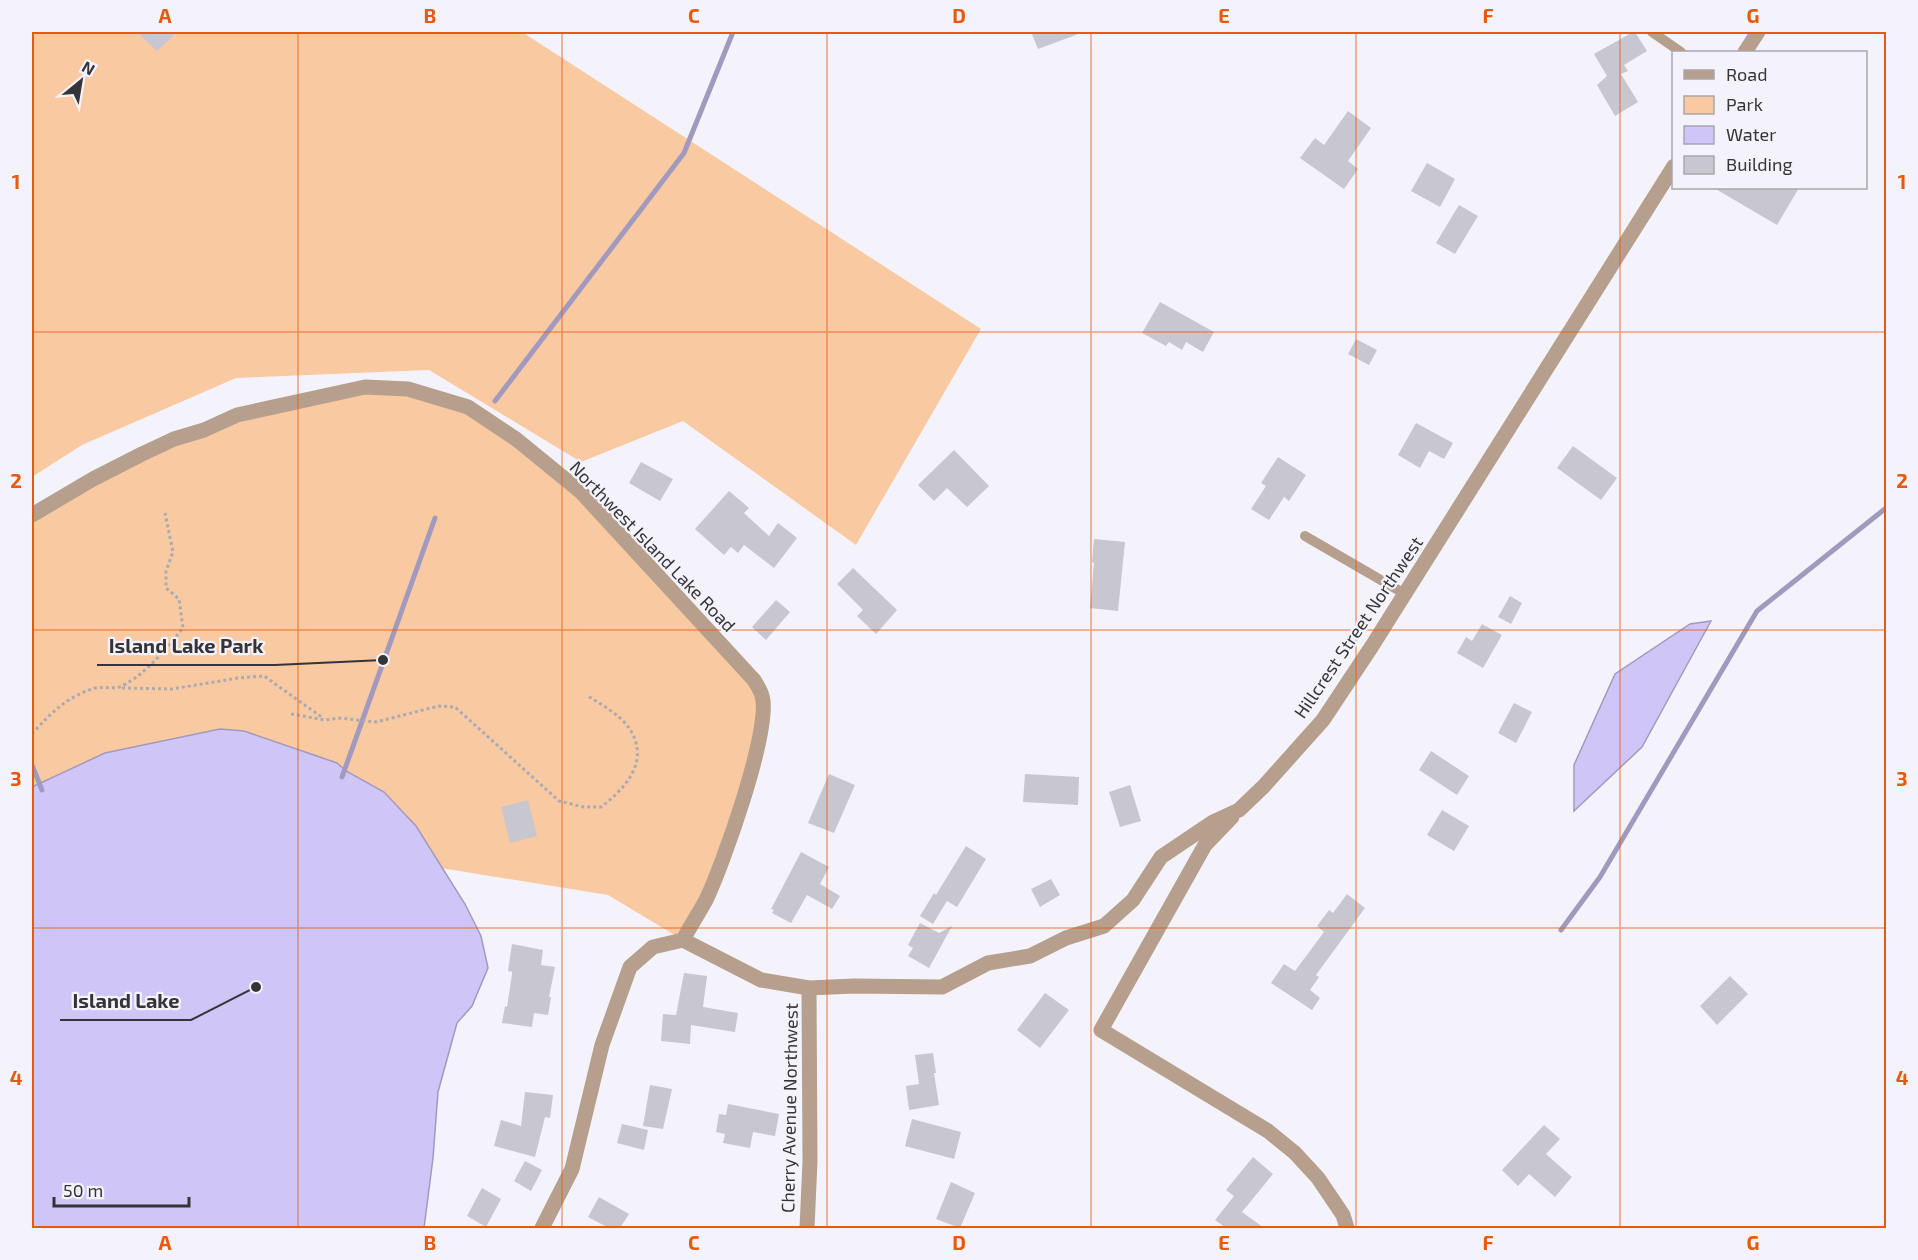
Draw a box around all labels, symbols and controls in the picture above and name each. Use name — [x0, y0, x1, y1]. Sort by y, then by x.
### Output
text: A — [158, 3, 172, 27]
text: B — [424, 3, 436, 27]
text: C — [688, 3, 700, 27]
text: D — [952, 3, 966, 27]
text: E — [1218, 3, 1230, 27]
text: F — [1482, 3, 1494, 27]
text: G — [1747, 3, 1759, 27]
north arrow — [51, 51, 111, 111]
legend — [1672, 51, 1867, 189]
text: N — [79, 56, 99, 79]
text: Road — [1726, 63, 1767, 85]
text: Park — [1726, 93, 1763, 115]
text: Water — [1726, 123, 1776, 145]
text: Building — [1726, 153, 1793, 175]
text: 1 — [12, 169, 20, 193]
text: 1 — [1898, 169, 1906, 193]
street label: Northwest Island Lake Road — [566, 456, 740, 636]
text: 2 — [10, 468, 22, 492]
text: 2 — [1896, 468, 1908, 492]
street label: Hillcrest Street Northwest — [1289, 532, 1427, 722]
callout: Island Lake Park — [97, 627, 275, 665]
text: Island Lake Park — [109, 633, 264, 657]
text: 3 — [10, 766, 22, 790]
text: 3 — [1896, 766, 1908, 790]
callout: Island Lake — [60, 982, 191, 1020]
text: Island Lake — [73, 988, 179, 1012]
street label: Cherry Avenue Northwest — [776, 1003, 802, 1213]
text: 4 — [10, 1065, 23, 1089]
text: 4 — [1896, 1065, 1909, 1089]
scale bar — [54, 1170, 189, 1208]
text: 50 m — [63, 1179, 103, 1201]
text: A — [158, 1230, 172, 1254]
text: B — [424, 1230, 436, 1254]
text: C — [688, 1230, 700, 1254]
text: D — [952, 1230, 966, 1254]
text: E — [1218, 1230, 1230, 1254]
text: F — [1482, 1230, 1494, 1254]
text: G — [1747, 1230, 1759, 1254]

